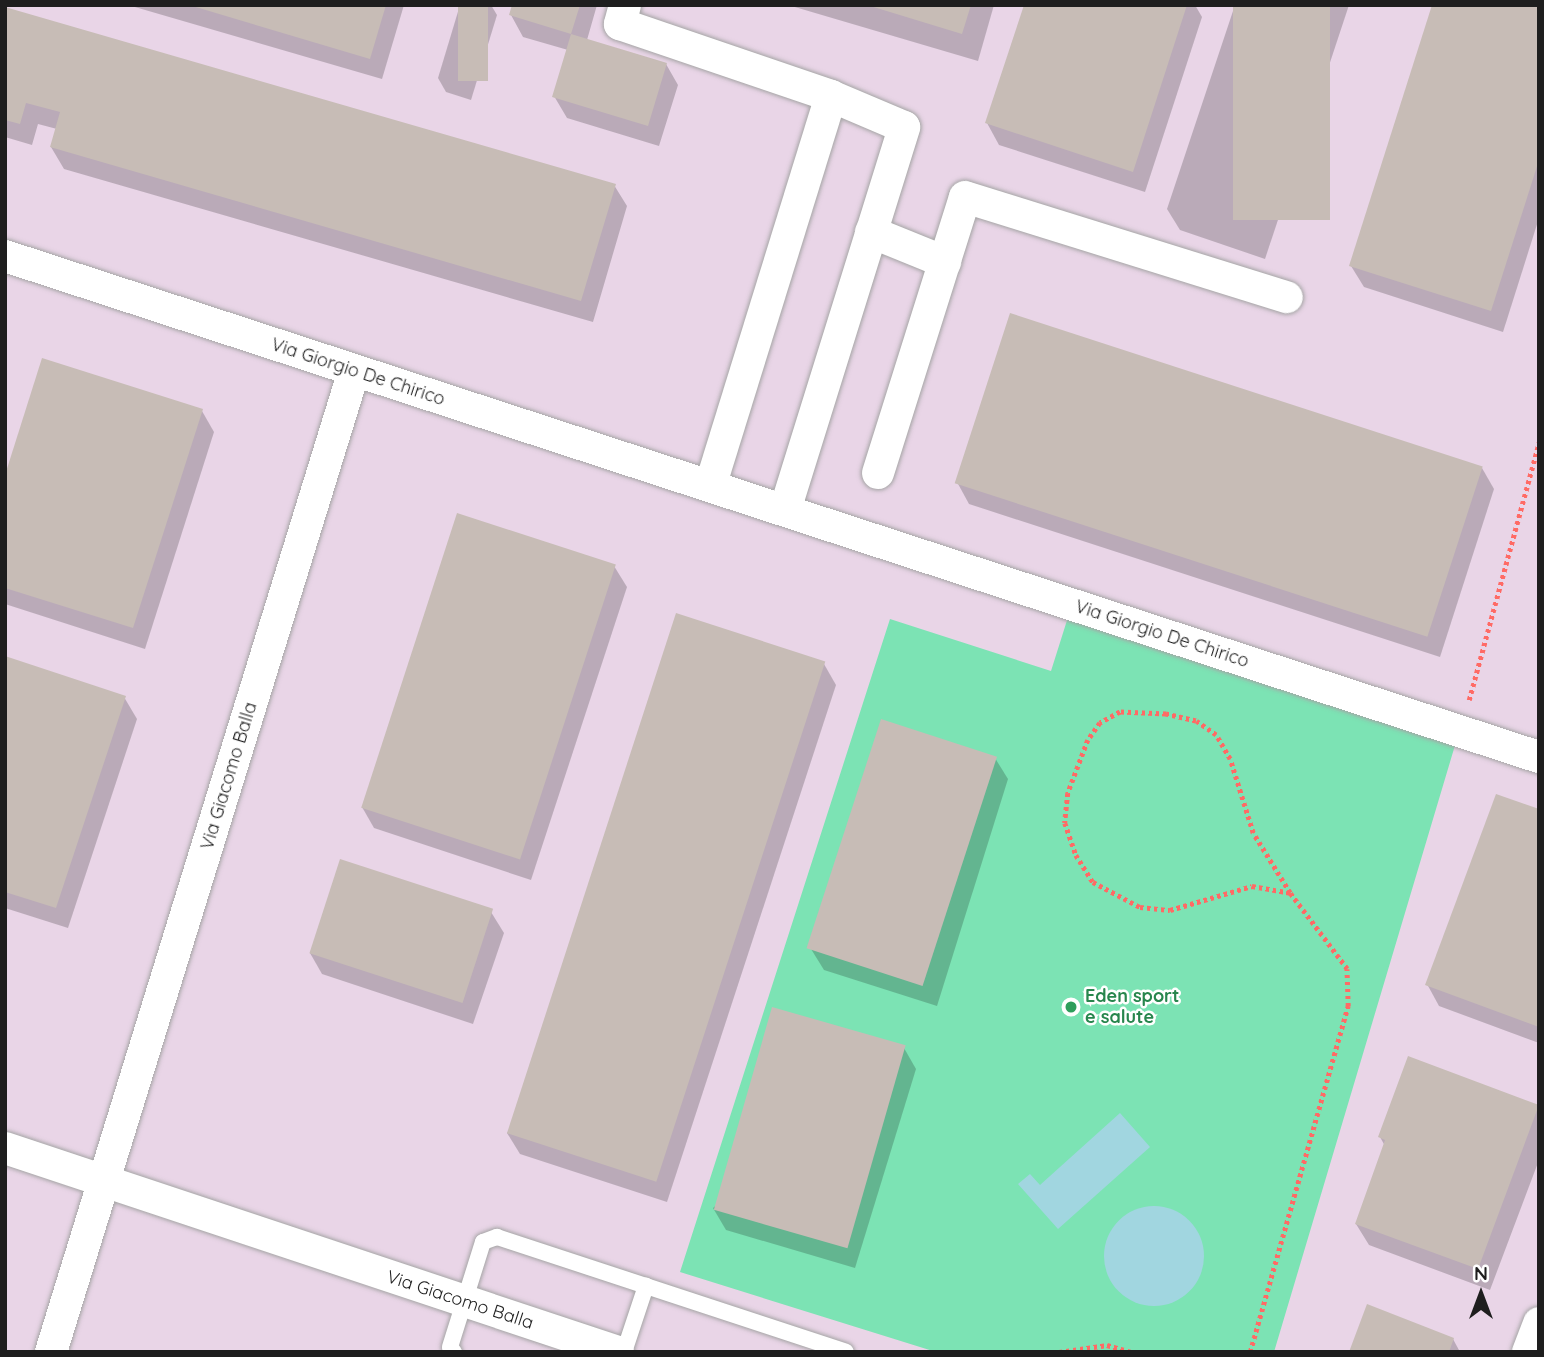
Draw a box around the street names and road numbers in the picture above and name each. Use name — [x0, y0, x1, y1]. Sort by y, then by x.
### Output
street label: Via Giorgio De Chirico — [268, 334, 448, 410]
street label: Via Giorgio De Chirico — [1072, 596, 1252, 672]
street label: Via Giacomo Balla — [196, 700, 262, 852]
street label: Via Giacomo Balla — [384, 1266, 536, 1334]

